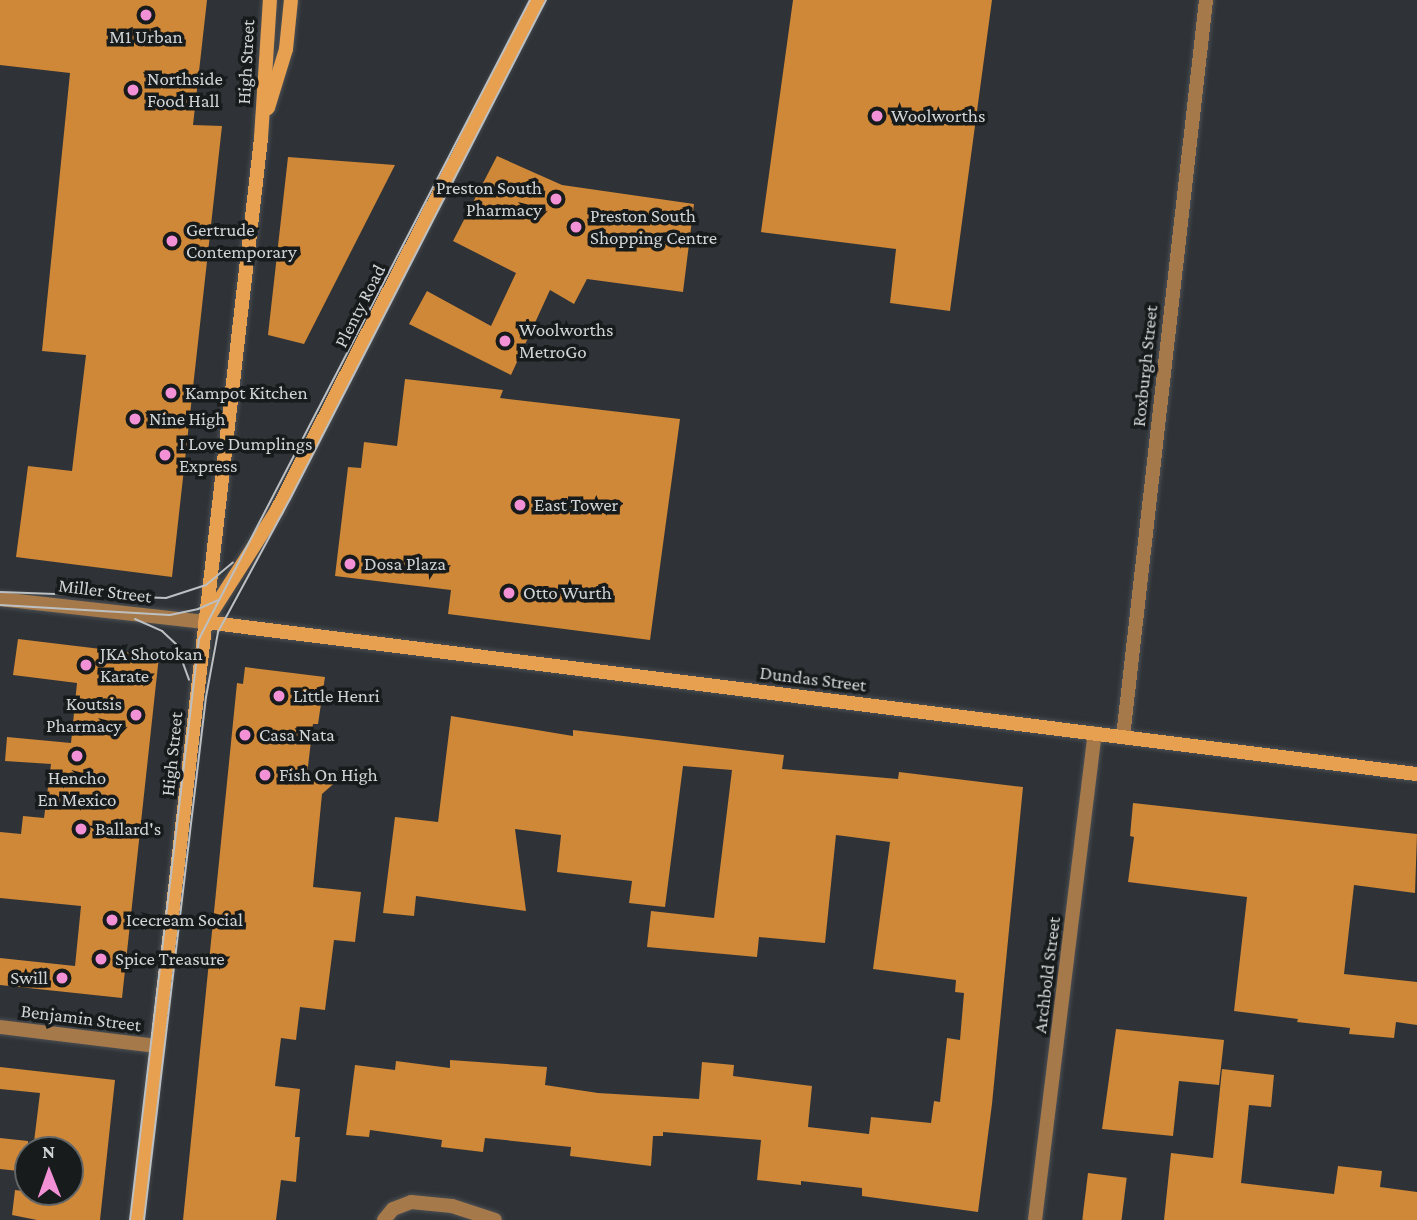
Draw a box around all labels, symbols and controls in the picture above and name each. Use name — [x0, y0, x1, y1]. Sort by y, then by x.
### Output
marker: M1 Urban — [138, 7, 154, 23]
street label: High Street — [232, 19, 260, 105]
place label: M1 Urban — [109, 26, 183, 48]
place label: Northside Food Hall — [147, 68, 223, 112]
marker: Northside Food Hall — [125, 82, 141, 98]
place label: Woolworths — [891, 105, 985, 127]
marker: Woolworths — [869, 108, 885, 124]
place label: Preston South Pharmacy — [436, 177, 542, 221]
marker: Preston South Pharmacy — [548, 191, 564, 207]
place label: Preston South Shopping Centre — [590, 205, 717, 249]
place label: Gertrude Contemporary — [186, 219, 297, 263]
marker: Preston South Shopping Centre — [568, 219, 584, 235]
marker: Gertrude Contemporary — [164, 233, 180, 249]
street label: Plenty Road — [329, 261, 391, 351]
street label: Roxburgh Street — [1127, 304, 1163, 428]
place label: Woolworths MetroGo — [519, 319, 613, 363]
marker: Woolworths MetroGo — [497, 333, 513, 349]
place label: Kampot Kitchen — [185, 382, 308, 404]
marker: Kampot Kitchen — [163, 385, 179, 401]
place label: Nine High — [149, 408, 225, 430]
marker: Nine High — [127, 411, 143, 427]
place label: I Love Dumplings Express — [179, 433, 312, 477]
marker: I Love Dumplings Express — [157, 447, 173, 463]
place label: East Tower — [534, 494, 618, 516]
marker: East Tower — [512, 497, 528, 513]
place label: Dosa Plaza — [364, 553, 446, 575]
marker: Dosa Plaza — [342, 556, 358, 572]
street label: Miller Street — [57, 574, 153, 608]
place label: Otto Wurth — [523, 582, 612, 604]
marker: Otto Wurth — [501, 585, 517, 601]
place label: JKA Shotokan Karate — [100, 643, 203, 687]
marker: JKA Shotokan Karate — [78, 657, 94, 673]
street label: Dundas Street — [758, 661, 868, 697]
place label: Little Henri — [293, 685, 380, 707]
marker: Little Henri — [271, 688, 287, 704]
place label: Koutsis Pharmacy — [46, 693, 122, 737]
marker: Koutsis Pharmacy — [128, 707, 144, 723]
street label: High Street — [156, 711, 188, 797]
place label: Casa Nata — [259, 724, 335, 746]
marker: Casa Nata — [237, 727, 253, 743]
marker: Hencho En Mexico — [69, 748, 85, 764]
place label: Fish On High — [279, 764, 378, 786]
place label: Hencho En Mexico — [37, 767, 117, 811]
marker: Fish On High — [257, 767, 273, 783]
place label: Ballard's — [95, 818, 161, 840]
marker: Ballard's — [73, 821, 89, 837]
place label: Icecream Social — [126, 909, 243, 931]
marker: Icecream Social — [104, 912, 120, 928]
street label: Archbold Street — [1029, 915, 1065, 1035]
place label: Spice Treasure — [115, 948, 225, 970]
marker: Spice Treasure — [93, 951, 109, 967]
place label: Swill — [10, 967, 48, 989]
marker: Swill — [54, 970, 70, 986]
street label: Benjamin Street — [20, 999, 142, 1037]
north arrow — [14, 1136, 84, 1206]
text: N — [42, 1141, 55, 1162]

